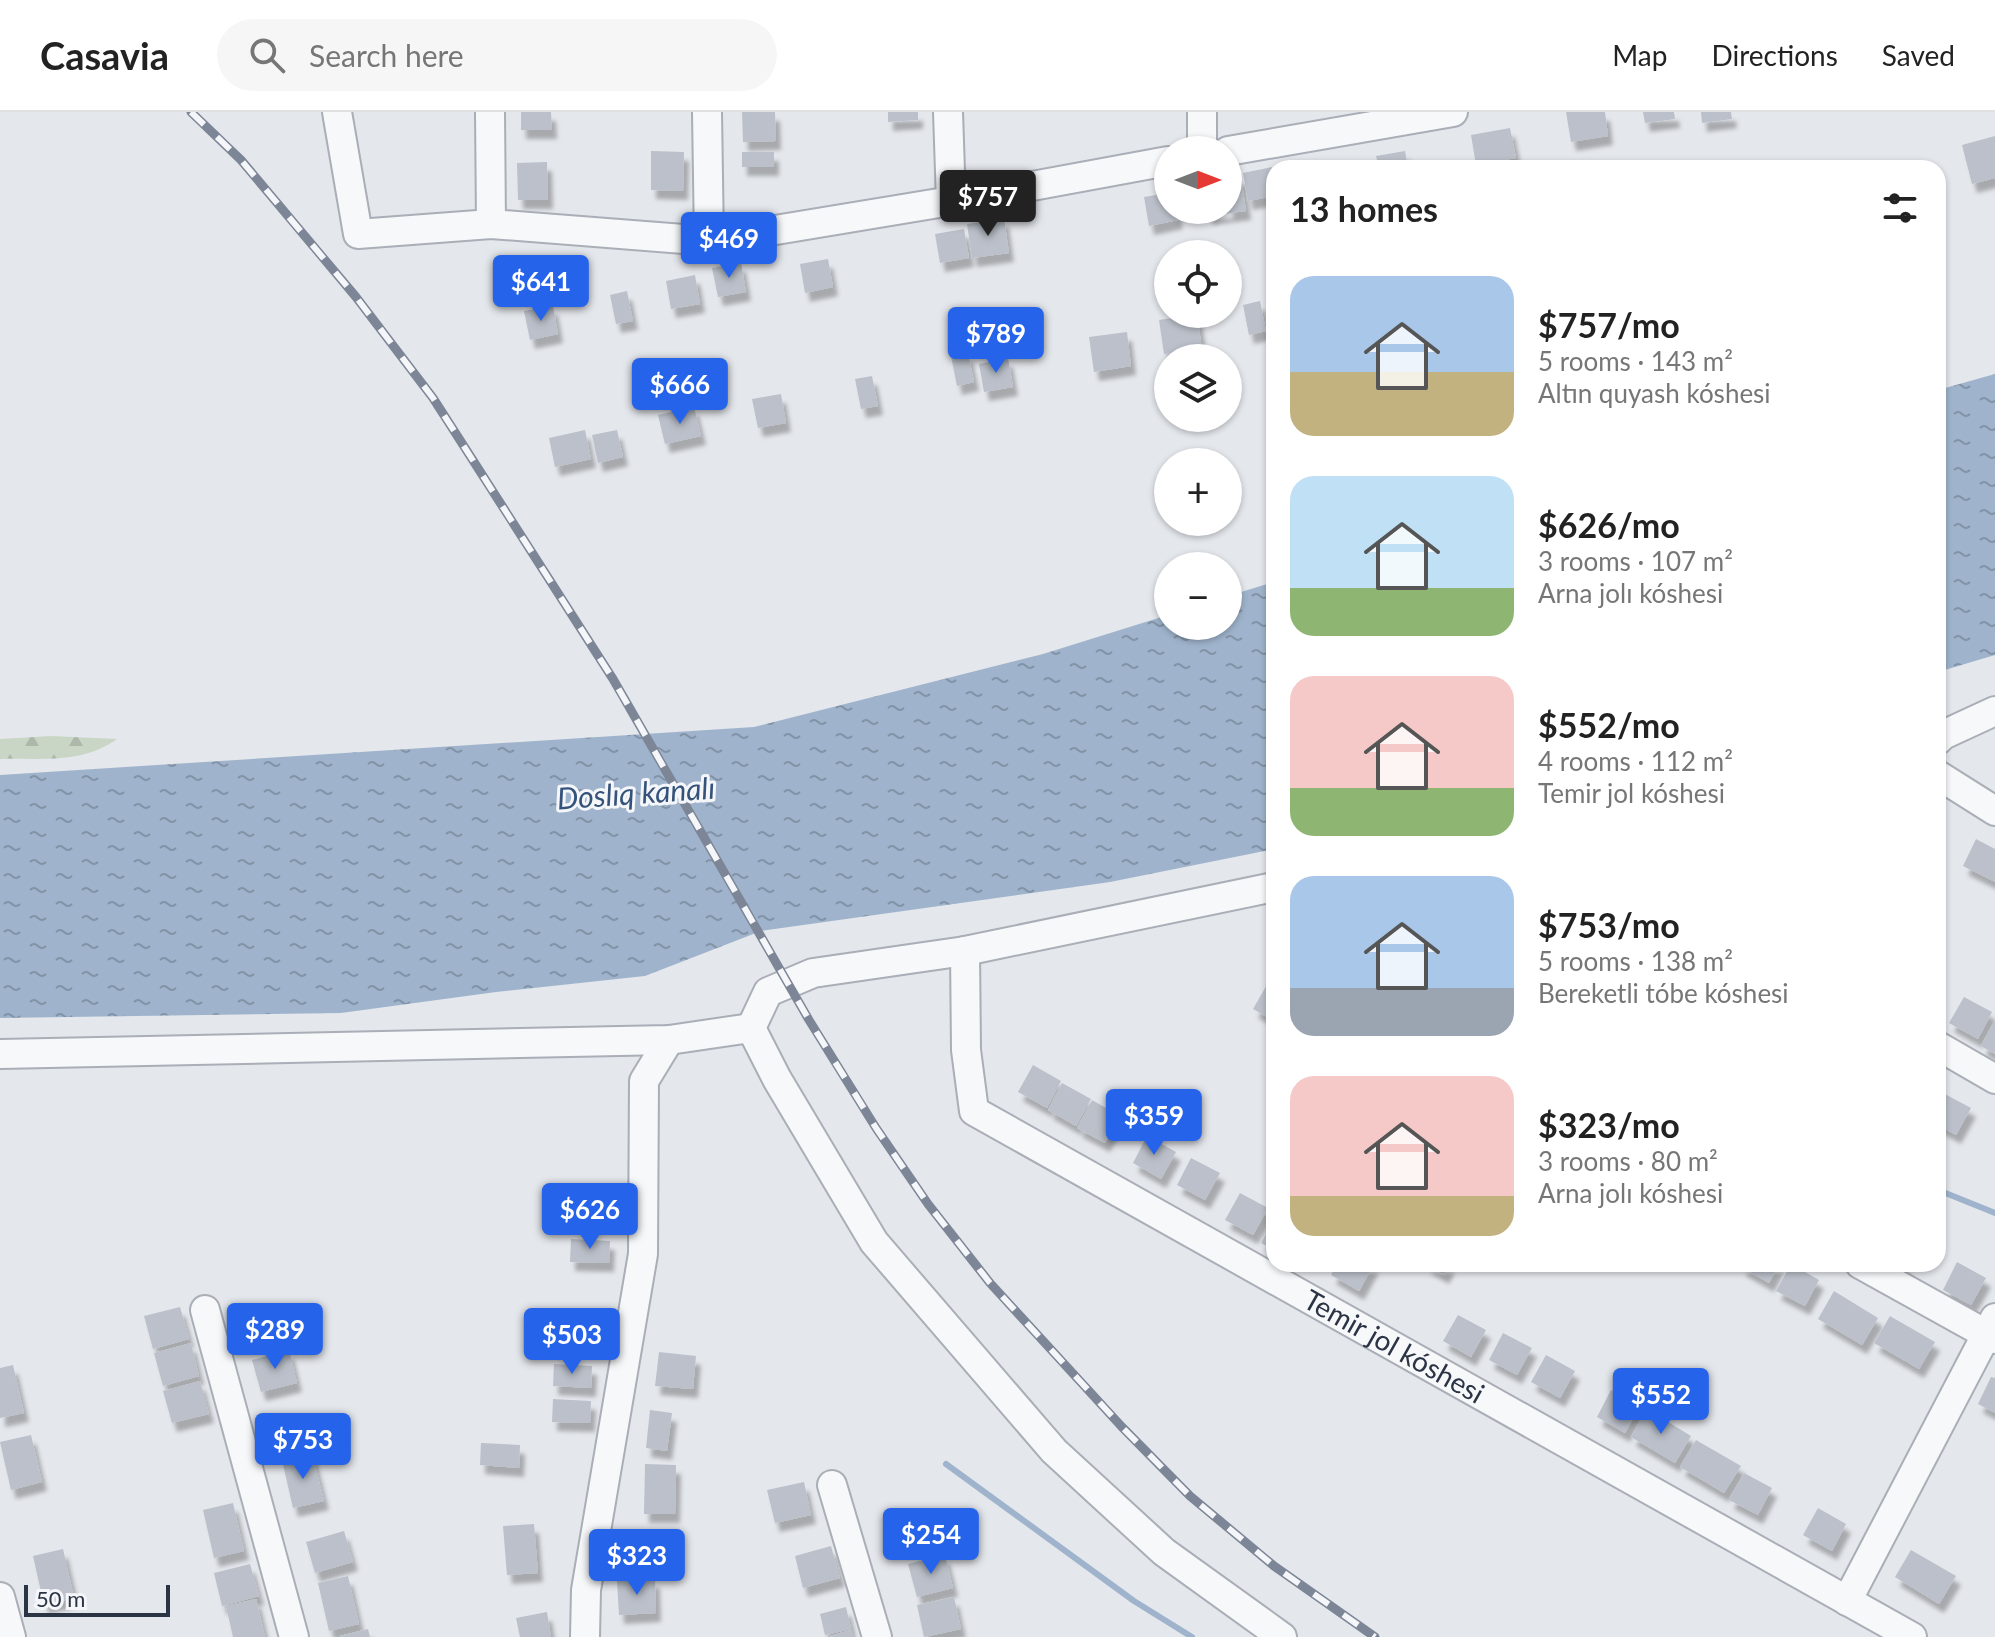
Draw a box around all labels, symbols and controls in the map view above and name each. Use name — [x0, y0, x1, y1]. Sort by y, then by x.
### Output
search box — [217, 19, 777, 91]
text: Casavia — [40, 32, 169, 78]
icon: search — [245, 33, 289, 77]
text: Search here — [309, 37, 464, 73]
text: Map — [1612, 38, 1667, 72]
text: Directions — [1711, 38, 1838, 72]
text: Saved — [1882, 38, 1955, 72]
north arrow — [1154, 136, 1242, 224]
map controls — [1154, 136, 1242, 640]
pin: $757 — [941, 170, 1035, 238]
text: $757 — [958, 180, 1018, 212]
icon: filters — [1878, 186, 1922, 230]
text: 13 homes — [1290, 188, 1438, 229]
pin: $469 — [682, 212, 776, 280]
text: $469 — [699, 222, 759, 254]
button: locate — [1154, 240, 1242, 328]
pin: $641 — [494, 255, 588, 323]
text: $641 — [511, 265, 571, 297]
text: $757/mo — [1538, 304, 1680, 345]
pin: $789 — [949, 307, 1043, 375]
icon: home — [1354, 308, 1450, 404]
text: $789 — [966, 317, 1026, 349]
button: layers — [1154, 344, 1242, 432]
text: 5 rooms · 143 m² — [1538, 345, 1733, 377]
pin: $666 — [633, 358, 727, 426]
text: $666 — [650, 368, 710, 400]
text: Altın quyash kóshesi — [1538, 377, 1771, 409]
button: + — [1154, 448, 1242, 536]
text: $626/mo — [1538, 504, 1680, 545]
icon: home — [1354, 508, 1450, 604]
text: 3 rooms · 107 m² — [1538, 545, 1733, 577]
button: − — [1154, 552, 1242, 640]
text: Arna jolı kóshesi — [1538, 577, 1723, 609]
text: $552/mo — [1538, 704, 1680, 745]
icon: home — [1354, 708, 1450, 804]
text: 4 rooms · 112 m² — [1538, 745, 1733, 777]
water label: Doslıq kanalı — [556, 769, 716, 815]
text: Temir jol kóshesi — [1538, 777, 1725, 809]
text: $753/mo — [1538, 904, 1680, 945]
icon: home — [1354, 908, 1450, 1004]
text: 5 rooms · 138 m² — [1538, 945, 1733, 977]
text: Bereketli tóbe kóshesi — [1538, 977, 1789, 1009]
pin: $359 — [1107, 1089, 1201, 1157]
text: $359 — [1124, 1099, 1184, 1131]
text: $323/mo — [1538, 1104, 1680, 1145]
icon: home — [1354, 1108, 1450, 1204]
text: 3 rooms · 80 m² — [1538, 1145, 1718, 1177]
text: Arna jolı kóshesi — [1538, 1177, 1723, 1209]
pin: $626 — [543, 1183, 637, 1251]
text: $626 — [560, 1193, 620, 1225]
street label: Temir jol kóshesi — [1298, 1281, 1491, 1410]
pin: $289 — [228, 1303, 322, 1371]
pin: $503 — [525, 1308, 619, 1376]
text: $289 — [245, 1313, 305, 1345]
text: $503 — [542, 1318, 602, 1350]
pin: $552 — [1614, 1368, 1708, 1436]
text: $552 — [1631, 1378, 1691, 1410]
pin: $753 — [256, 1413, 350, 1481]
text: $753 — [273, 1423, 333, 1455]
pin: $254 — [884, 1508, 978, 1576]
text: $254 — [901, 1518, 961, 1550]
pin: $323 — [590, 1529, 684, 1597]
text: $323 — [607, 1539, 667, 1571]
scale bar — [24, 1581, 170, 1617]
text: 50 m — [36, 1585, 85, 1612]

